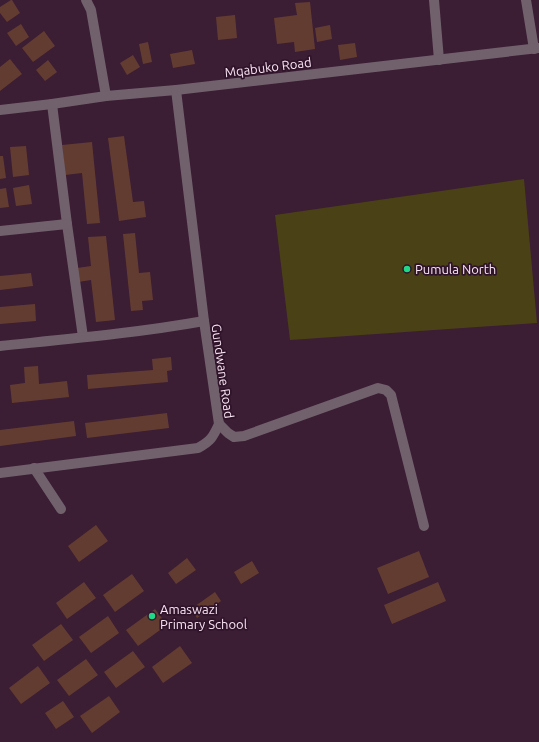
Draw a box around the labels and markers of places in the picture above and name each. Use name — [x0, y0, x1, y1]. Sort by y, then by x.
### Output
place label: Pumula North — [415, 262, 496, 276]
marker: Pumula North — [402, 264, 412, 274]
place label: Amaswazi Primary School — [160, 602, 248, 631]
marker: Amaswazi Primary School — [147, 611, 157, 621]

